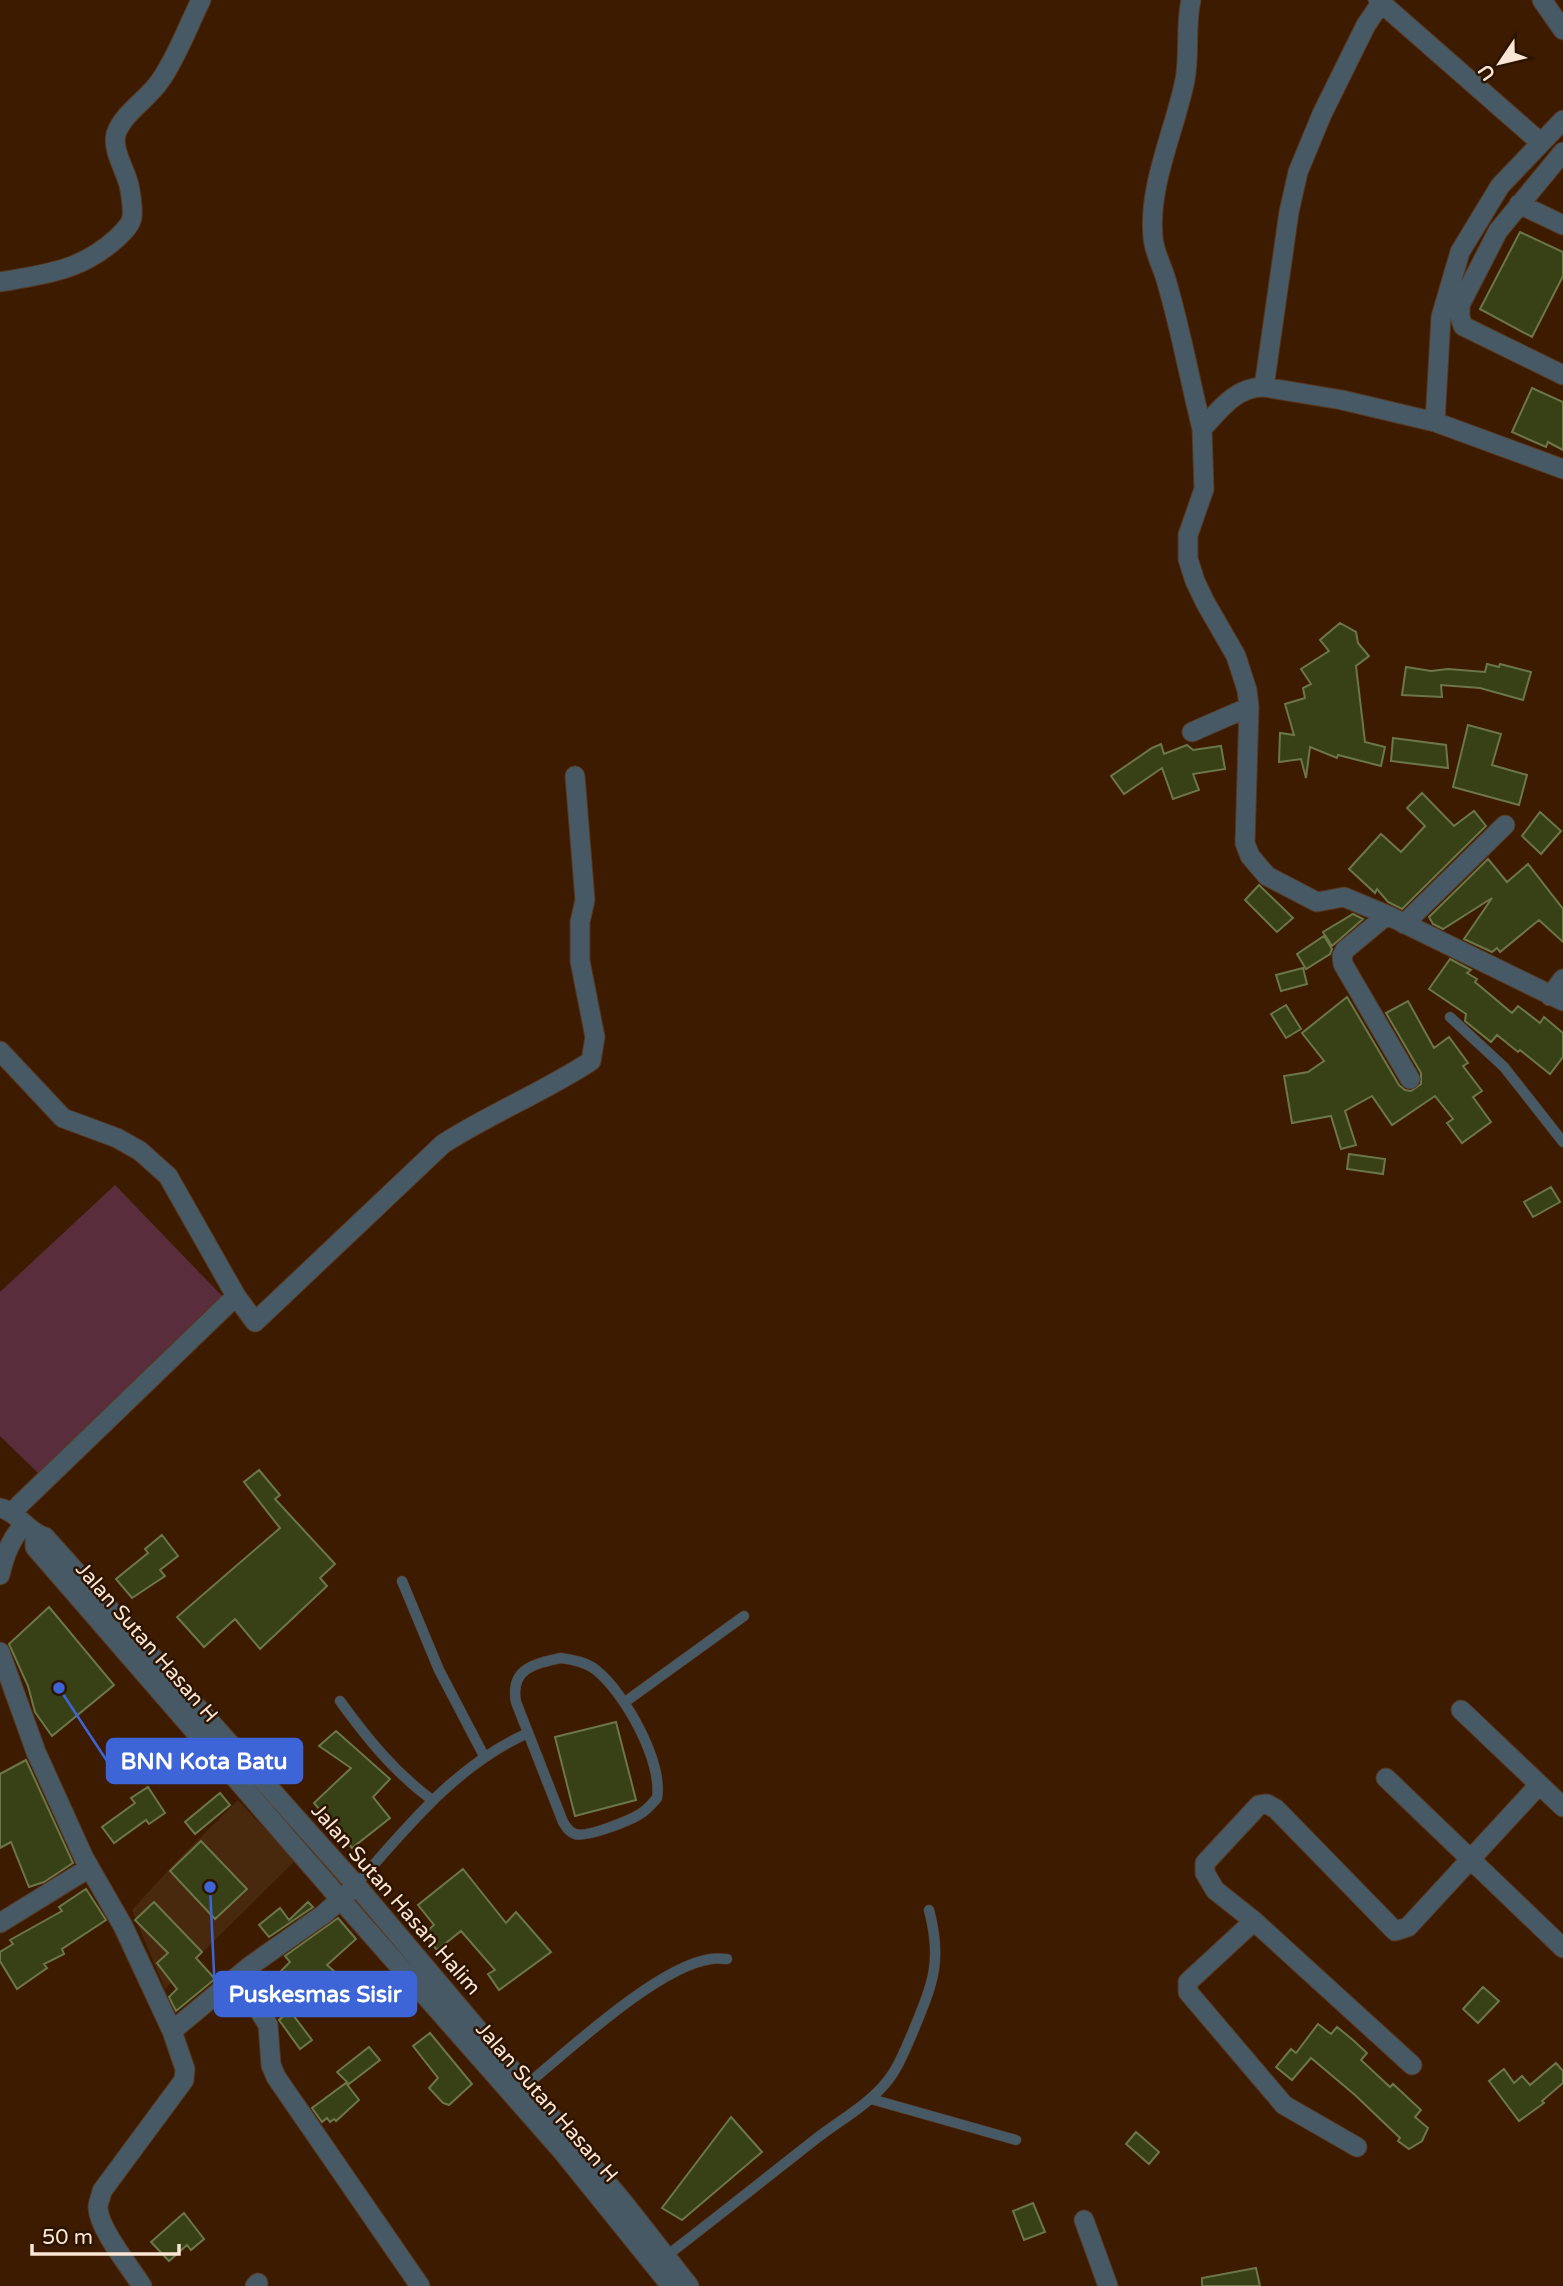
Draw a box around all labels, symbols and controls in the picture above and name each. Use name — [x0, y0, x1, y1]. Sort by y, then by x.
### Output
north arrow — [1465, 28, 1535, 98]
text: U — [1474, 60, 1500, 84]
street label: Jalan Sutan Hasan H — [70, 1557, 223, 1728]
callout: BNN Kota Batu — [107, 1739, 302, 1783]
text: BNN Kota Batu — [120, 1748, 288, 1776]
street label: Jalan Sutan Hasan Halim — [306, 1798, 486, 2000]
callout: Puskesmas Sisir — [215, 1972, 416, 2016]
text: Puskesmas Sisir — [228, 1981, 403, 2009]
street label: Jalan Sutan Hasan H — [470, 2017, 623, 2188]
scale bar — [32, 2212, 178, 2256]
text: 50 m — [42, 2225, 93, 2250]

